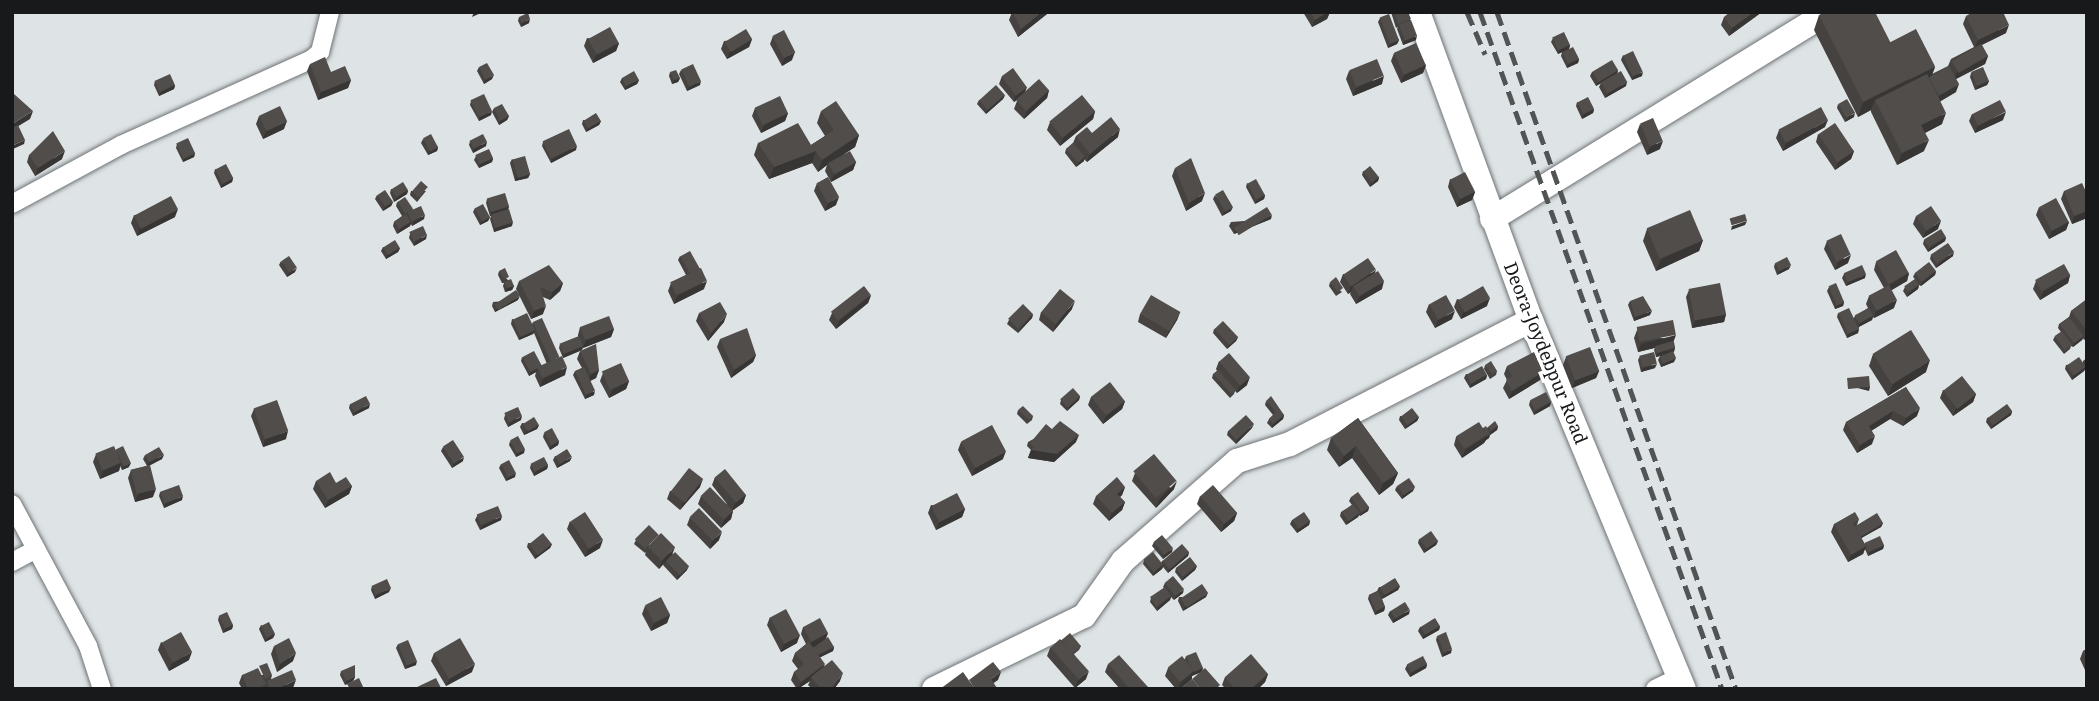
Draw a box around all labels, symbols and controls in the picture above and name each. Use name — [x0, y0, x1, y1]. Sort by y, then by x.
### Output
street label: Deora-Joydebpur Road — [1500, 259, 1592, 447]

